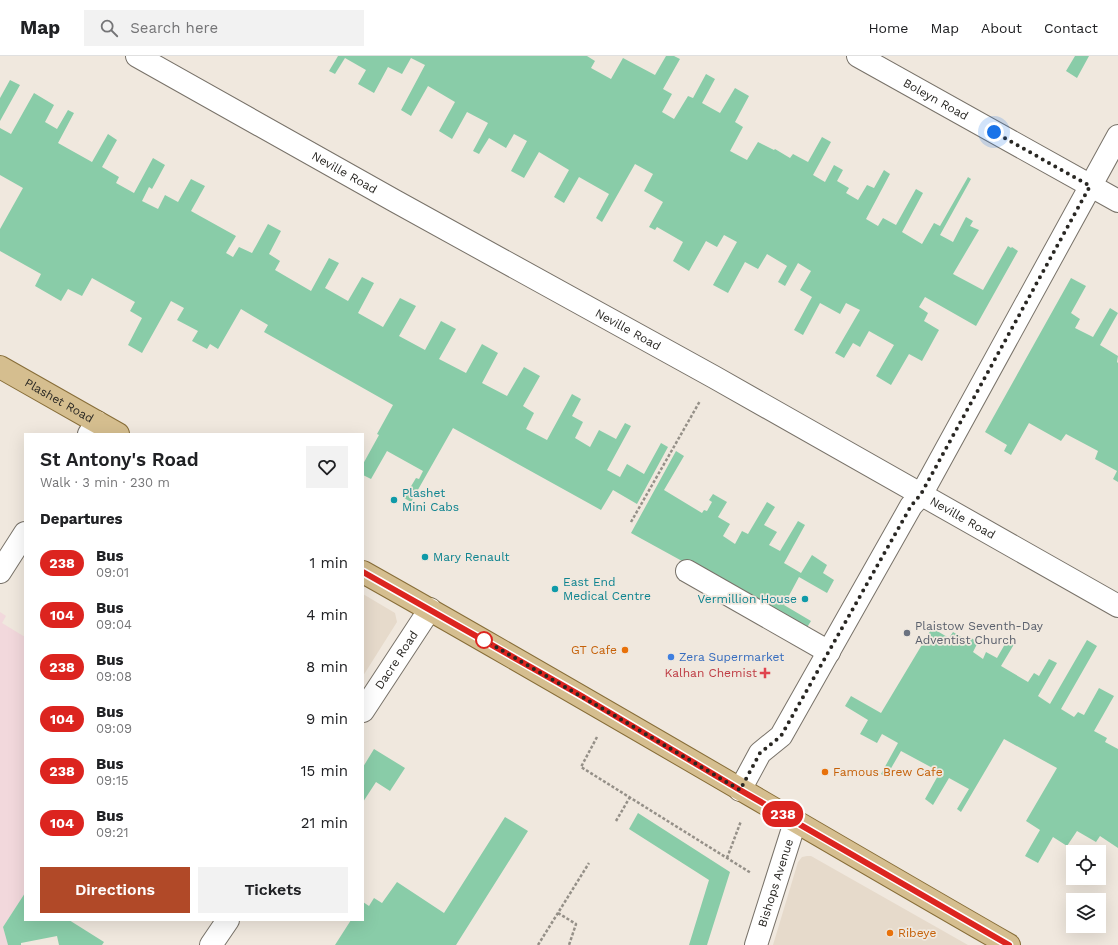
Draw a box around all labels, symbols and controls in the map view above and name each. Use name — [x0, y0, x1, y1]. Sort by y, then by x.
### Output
search box — [84, 10, 364, 46]
text: Map — [20, 16, 60, 39]
icon: search — [98, 17, 120, 39]
text: Search here — [130, 19, 218, 37]
text: Home — [868, 20, 908, 36]
text: Map — [930, 20, 959, 36]
text: About — [981, 20, 1022, 36]
text: Contact — [1044, 20, 1098, 36]
street label: Boleyn Road — [901, 76, 971, 123]
your location — [984, 122, 1004, 142]
street label: Neville Road — [309, 149, 380, 197]
street label: Neville Road — [593, 306, 663, 353]
street label: Plashet Road — [22, 376, 96, 426]
button: heart — [306, 446, 348, 488]
text: St Antony's Road — [40, 448, 199, 471]
text: Walk · 3 min · 230 m — [40, 475, 170, 490]
place label: Plashet Mini Cabs — [402, 486, 459, 514]
street label: Neville Road — [928, 494, 998, 542]
marker: Plashet Mini Cabs — [389, 495, 399, 505]
text: Departures — [40, 510, 123, 528]
text: Bus — [96, 547, 124, 565]
place label: Mary Renault — [433, 550, 510, 564]
marker: Mary Renault — [420, 552, 430, 562]
text: 1 min — [309, 554, 348, 572]
text: 238 — [49, 555, 75, 571]
text: 09:01 — [96, 565, 129, 580]
place label: East End Medical Centre — [563, 575, 651, 603]
marker: East End Medical Centre — [550, 584, 560, 594]
place label: Vermillion House — [698, 592, 797, 606]
marker: Vermillion House — [800, 594, 810, 604]
text: Bus — [96, 599, 124, 617]
text: 4 min — [306, 606, 348, 624]
text: 104 — [50, 607, 74, 623]
text: 09:04 — [96, 617, 132, 632]
place label: Plaistow Seventh-Day Adventist Church — [915, 619, 1044, 647]
street label: Dacre Road — [372, 628, 421, 692]
marker: Plaistow Seventh-Day Adventist Church — [902, 628, 912, 638]
unlabelled marker — [475, 631, 493, 649]
place label: GT Cafe — [571, 643, 617, 657]
marker: GT Cafe — [620, 645, 630, 655]
place label: Zera Supermarket — [679, 650, 784, 664]
text: Bus — [96, 651, 124, 669]
marker: Zera Supermarket — [666, 652, 676, 662]
text: 8 min — [306, 658, 348, 676]
text: 238 — [49, 659, 75, 675]
place label: Kalhan Chemist — [665, 666, 757, 680]
marker: Kalhan Chemist — [760, 668, 770, 678]
text: 09:08 — [96, 669, 132, 684]
text: Bus — [96, 703, 124, 721]
text: 9 min — [306, 710, 348, 728]
text: 104 — [50, 711, 74, 727]
text: 09:09 — [96, 721, 132, 736]
text: Bus — [96, 755, 124, 773]
text: 15 min — [301, 762, 348, 780]
text: 238 — [49, 763, 75, 779]
place label: Famous Brew Cafe — [833, 765, 943, 779]
marker: Famous Brew Cafe — [820, 767, 830, 777]
text: 09:15 — [96, 773, 129, 788]
line badge: 238 — [760, 801, 806, 827]
text: 238 — [770, 806, 796, 822]
text: Bus — [96, 807, 124, 825]
text: 21 min — [301, 814, 348, 832]
text: 104 — [50, 815, 74, 831]
text: 09:21 — [96, 825, 129, 840]
street label: Bishops Avenue — [755, 837, 796, 929]
map controls — [1066, 845, 1106, 933]
button: locate — [1066, 845, 1106, 885]
button: Directions — [40, 867, 190, 913]
button: Tickets — [198, 867, 348, 913]
button: layers — [1066, 893, 1106, 933]
place label: Ribeye — [898, 926, 936, 940]
marker: Ribeye — [885, 928, 895, 938]

